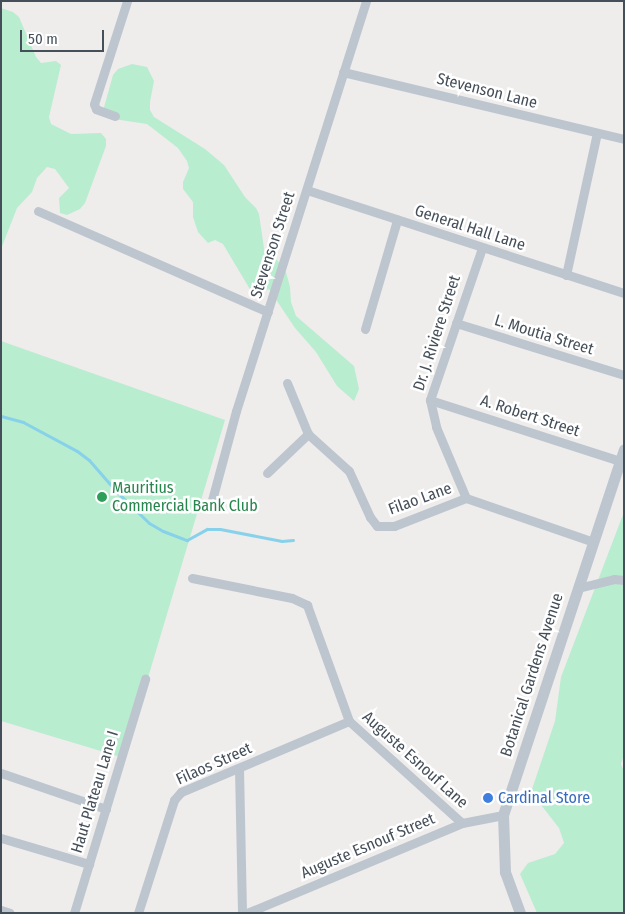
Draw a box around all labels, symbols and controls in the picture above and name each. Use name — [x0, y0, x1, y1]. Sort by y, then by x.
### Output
scale bar — [22, 20, 106, 52]
text: 50 m — [28, 30, 58, 48]
street label: Stevenson Lane — [435, 69, 539, 113]
street label: Stevenson Street — [247, 189, 299, 301]
street label: General Hall Lane — [412, 201, 528, 255]
street label: Dr. J. Riviere Street — [409, 273, 465, 393]
street label: L. Moutia Street — [492, 311, 596, 359]
street label: A. Robert Street — [478, 391, 582, 441]
place label: Mauritius Commercial Bank Club — [112, 478, 258, 516]
street label: Filao Lane — [386, 479, 454, 519]
marker: Mauritius Commercial Bank Club — [96, 491, 108, 503]
street label: Botanical Gardens Avenue — [496, 591, 568, 759]
street label: Auguste Esnouf Lane — [358, 708, 472, 812]
street label: Haut Plateau Lane I — [67, 729, 123, 855]
street label: Filaos Street — [173, 739, 255, 789]
place label: Cardinal Store — [498, 788, 590, 808]
marker: Cardinal Store — [482, 792, 494, 804]
street label: Auguste Esnouf Street — [298, 809, 438, 883]

